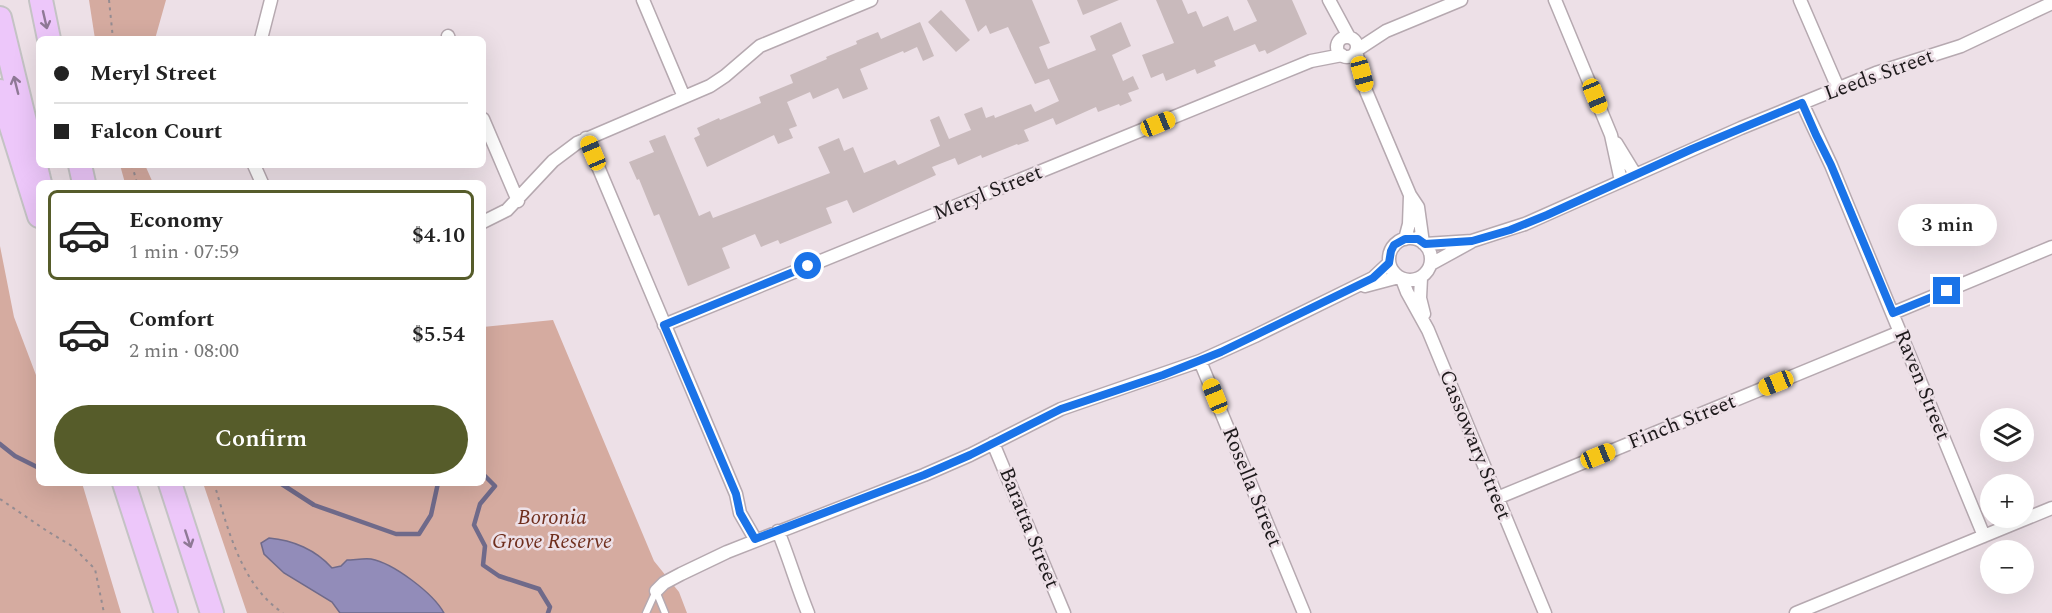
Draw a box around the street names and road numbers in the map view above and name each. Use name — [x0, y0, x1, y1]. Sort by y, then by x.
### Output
street label: Leeds Street — [1820, 40, 1938, 110]
street label: Meryl Street — [929, 157, 1047, 229]
street label: Raven Street — [1885, 325, 1959, 445]
street label: Cassowary Street — [1430, 365, 1520, 525]
street label: Finch Street — [1623, 386, 1741, 458]
street label: Rosella Street — [1213, 422, 1291, 552]
street label: Baratta Street — [990, 462, 1068, 594]

